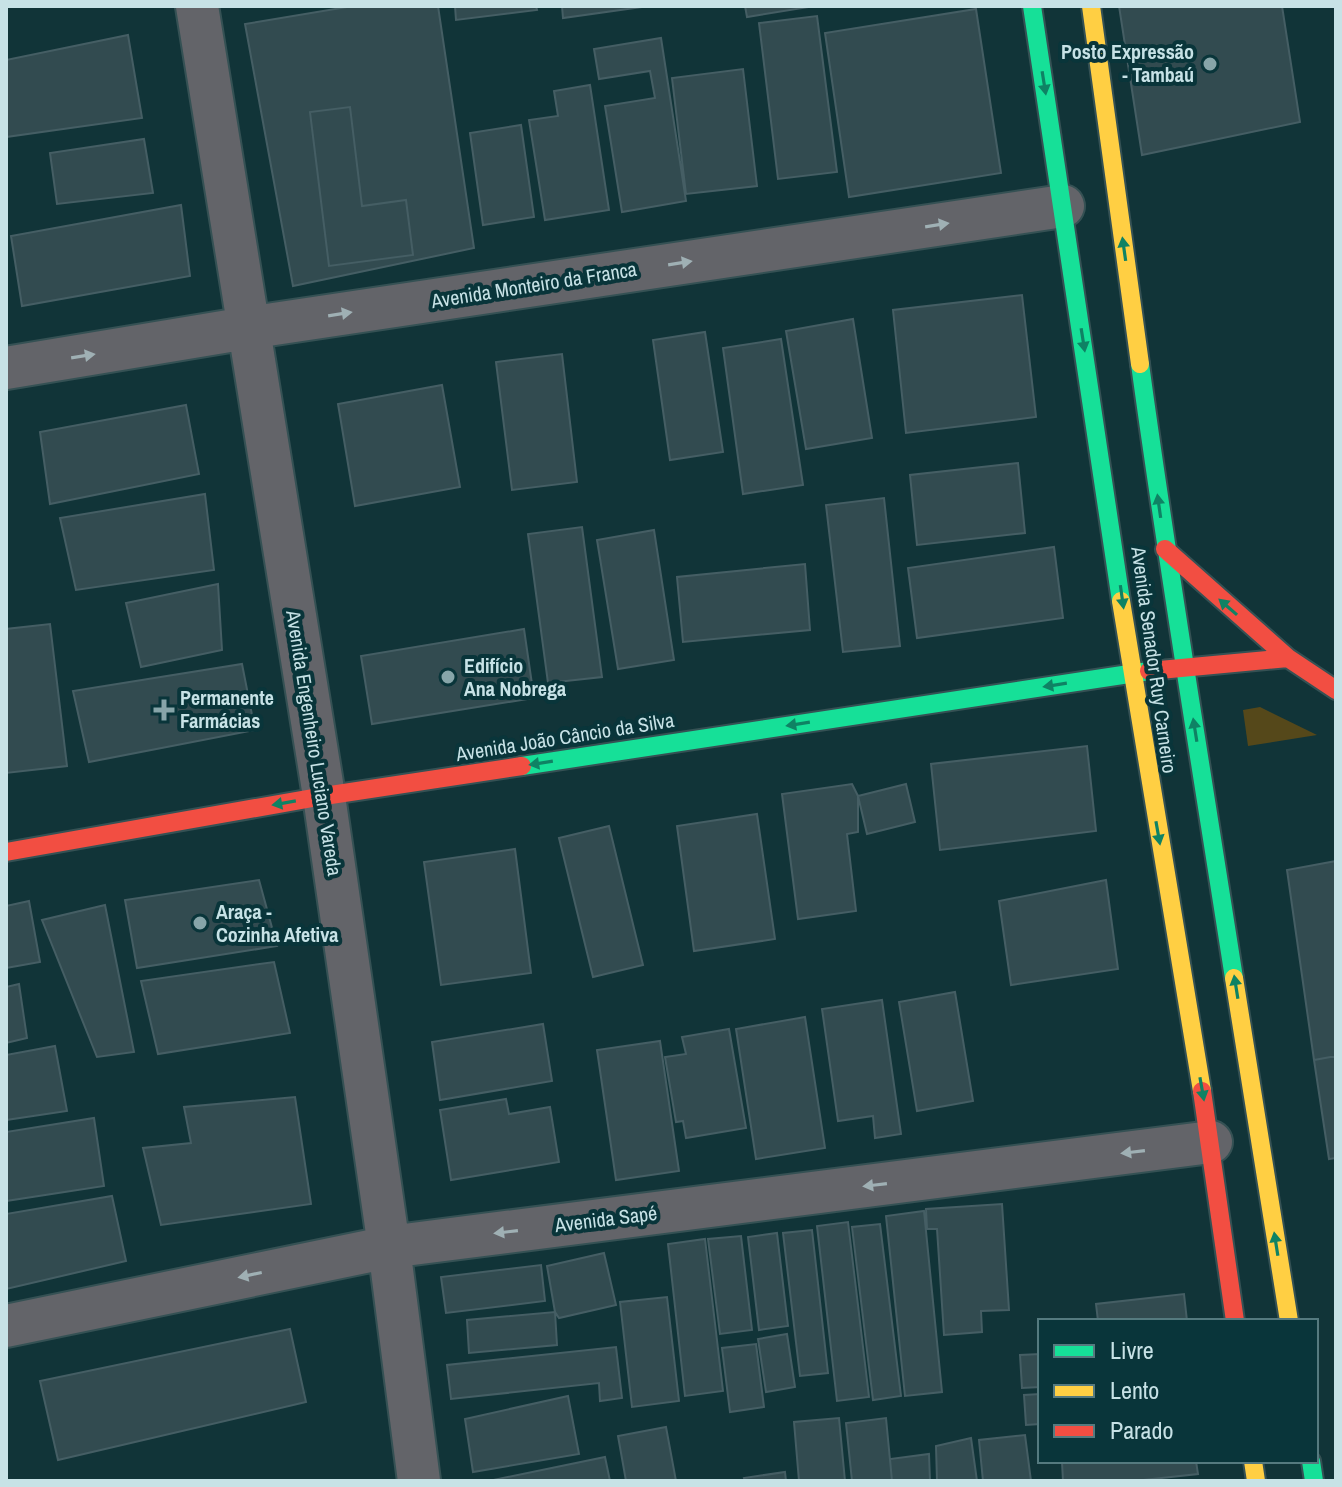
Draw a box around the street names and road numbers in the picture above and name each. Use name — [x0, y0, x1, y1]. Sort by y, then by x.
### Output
street label: Avenida Monteiro da Franca — [428, 255, 639, 314]
street label: Avenida Senador Ruy Carneiro — [1125, 544, 1184, 775]
street label: Avenida Engenheiro Luciano Vareda — [280, 607, 349, 878]
street label: Avenida João Câncio da Silva — [453, 706, 676, 767]
street label: Avenida Sapé — [552, 1199, 659, 1238]

